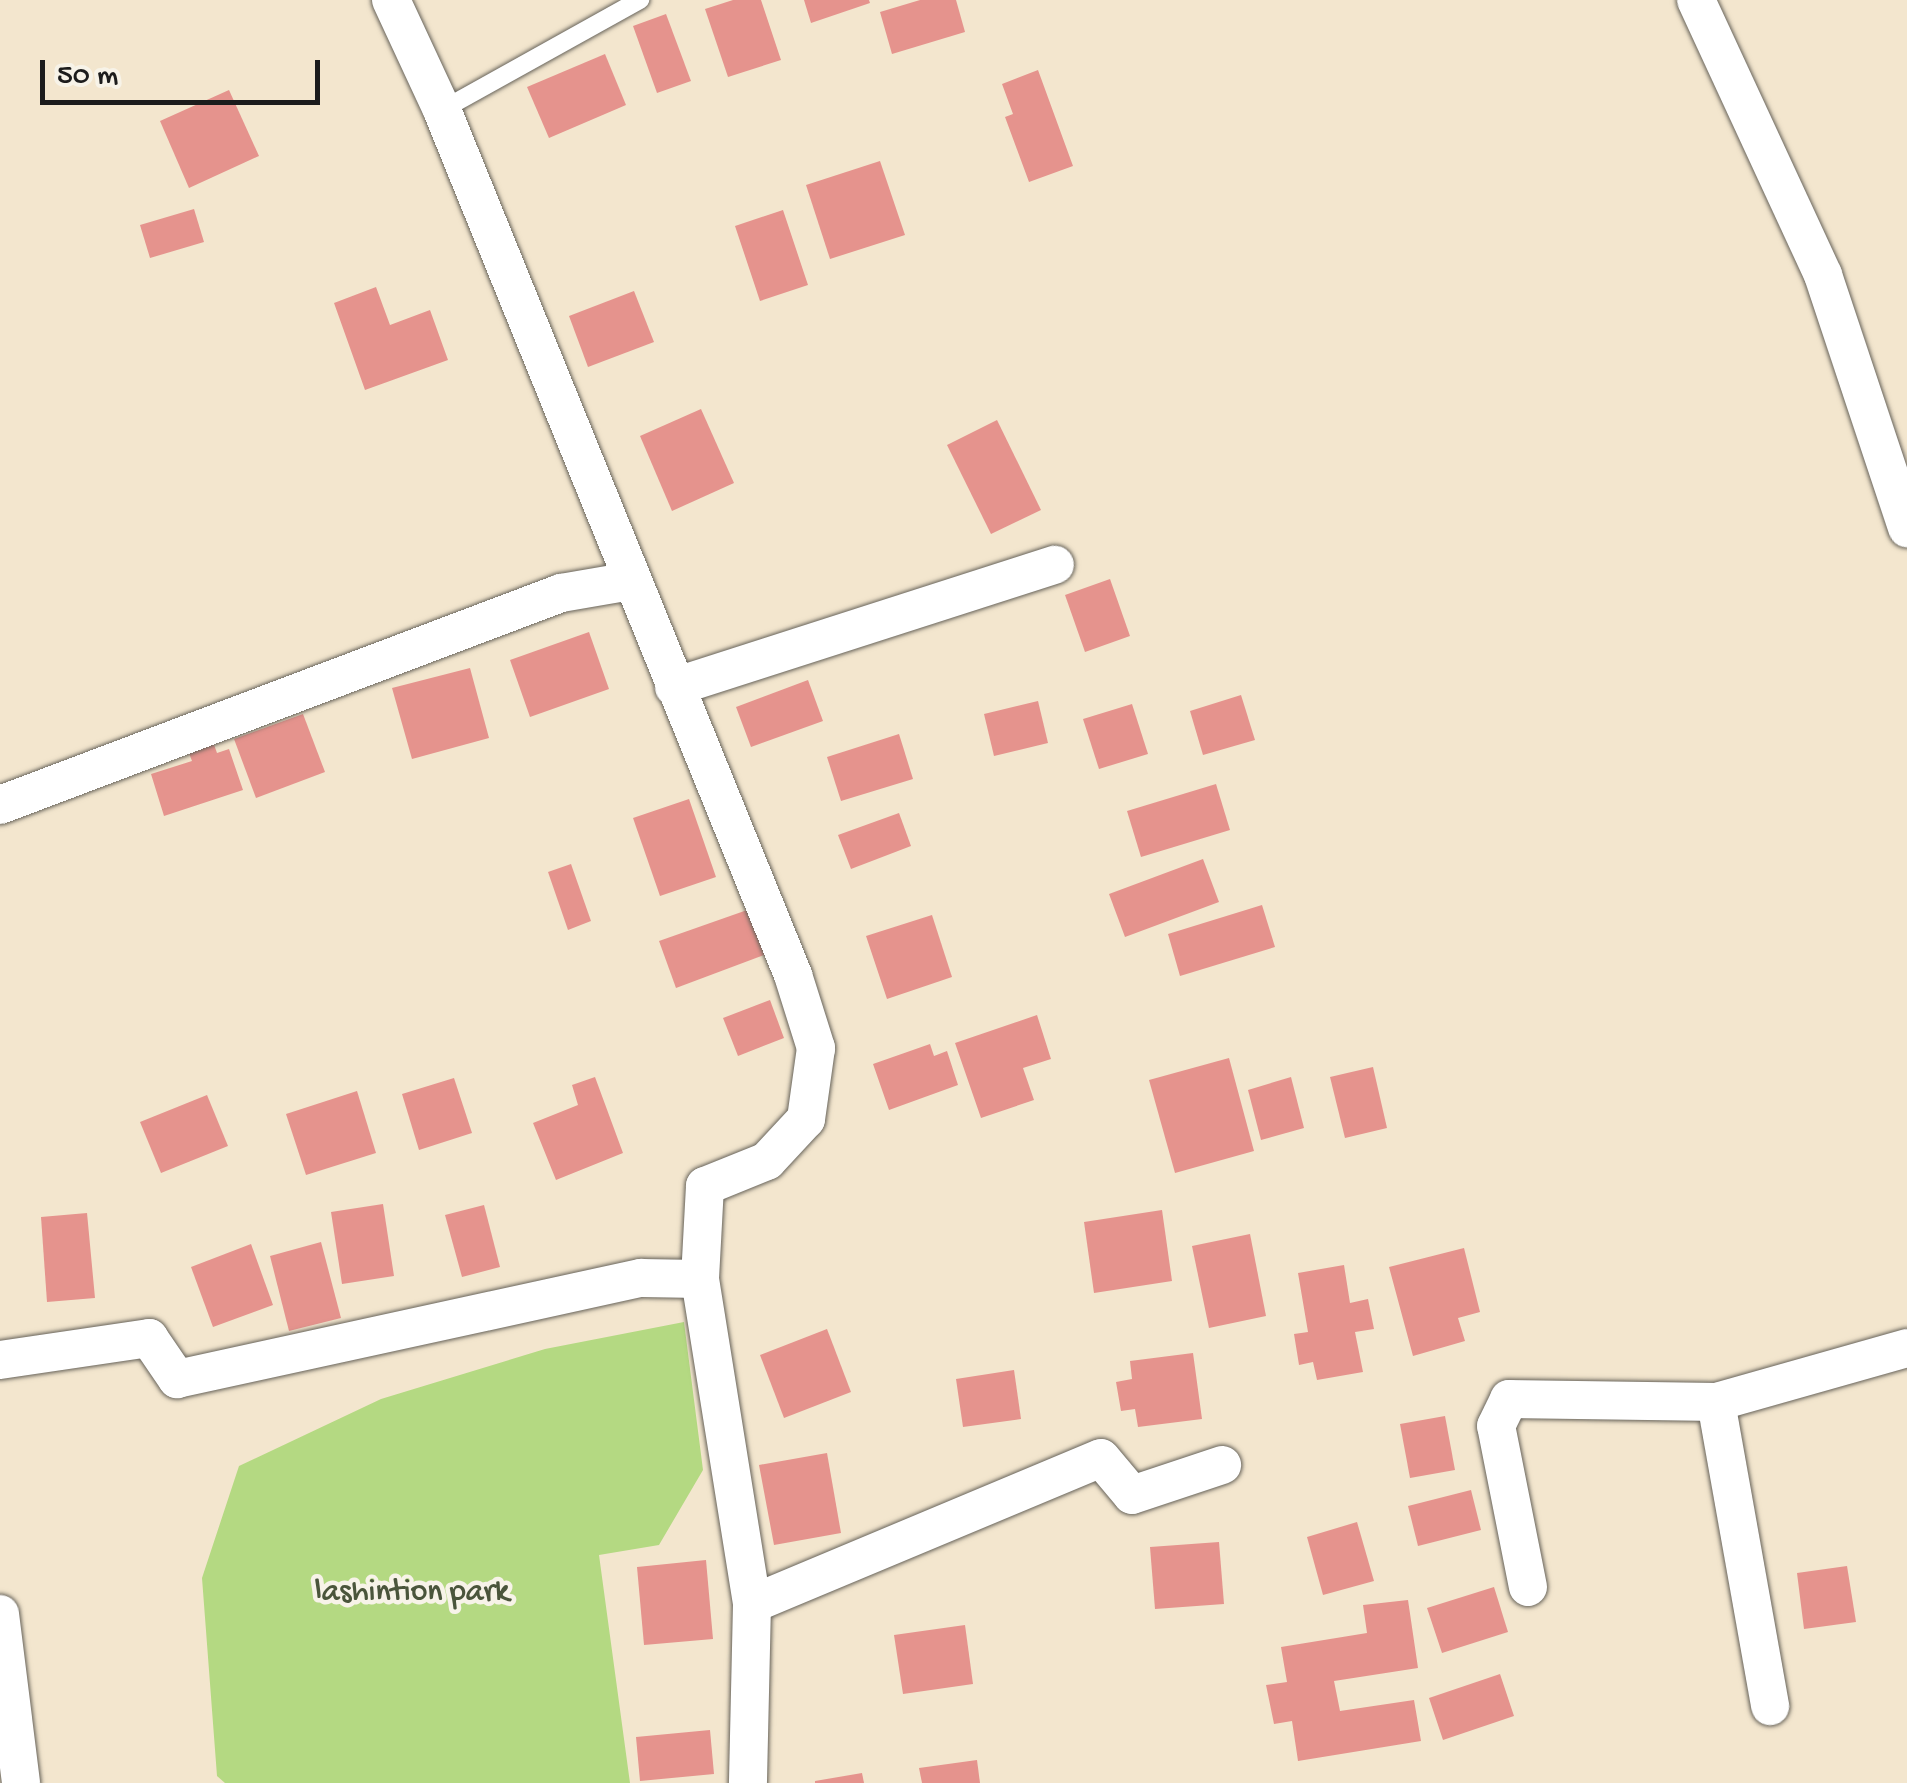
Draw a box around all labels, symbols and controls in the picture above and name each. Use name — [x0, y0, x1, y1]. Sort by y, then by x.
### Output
scale bar — [45, 40, 325, 102]
text: 50 m — [57, 60, 118, 95]
park label: lashintion park — [315, 1574, 509, 1612]

